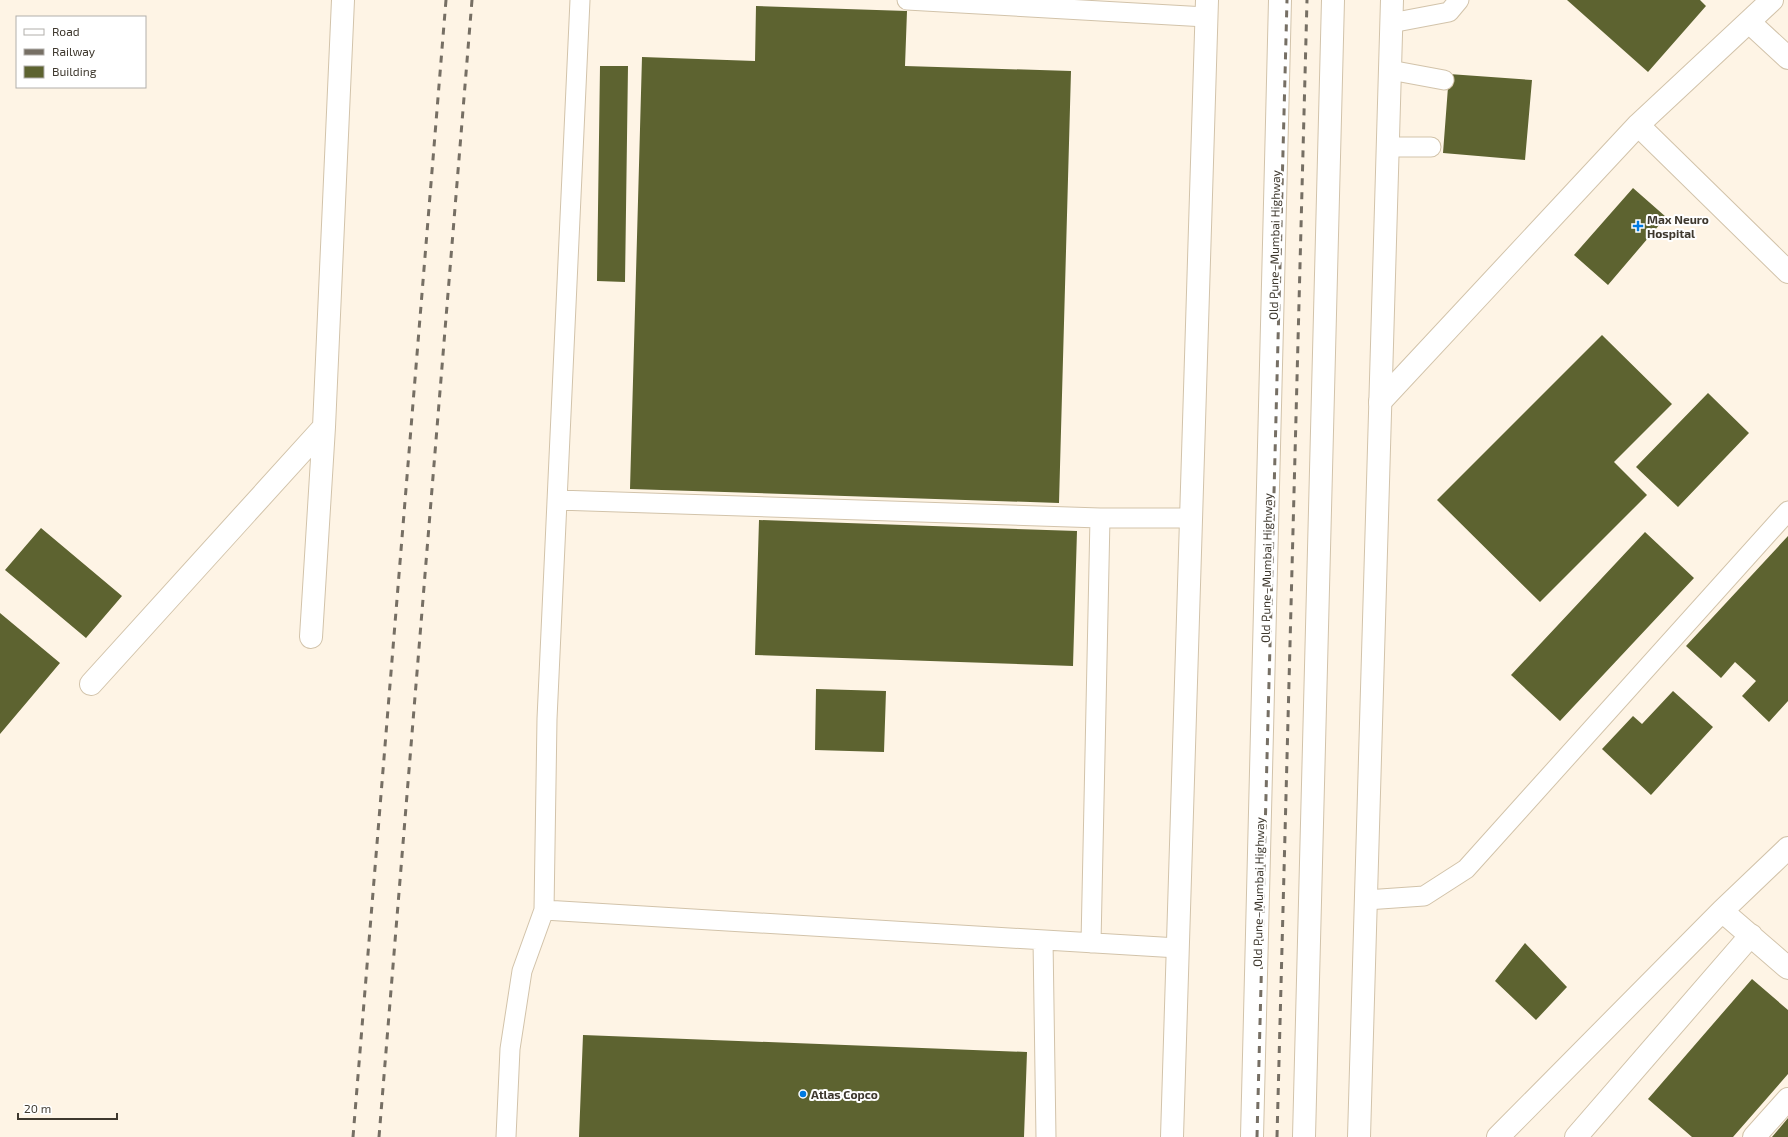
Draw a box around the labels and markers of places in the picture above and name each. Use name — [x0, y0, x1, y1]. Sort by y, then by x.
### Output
place label: Max Neuro Hospital — [1647, 212, 1709, 240]
marker: Max Neuro Hospital — [1632, 220, 1644, 232]
place label: Atlas Copco — [811, 1087, 878, 1101]
marker: Atlas Copco — [798, 1089, 808, 1099]

